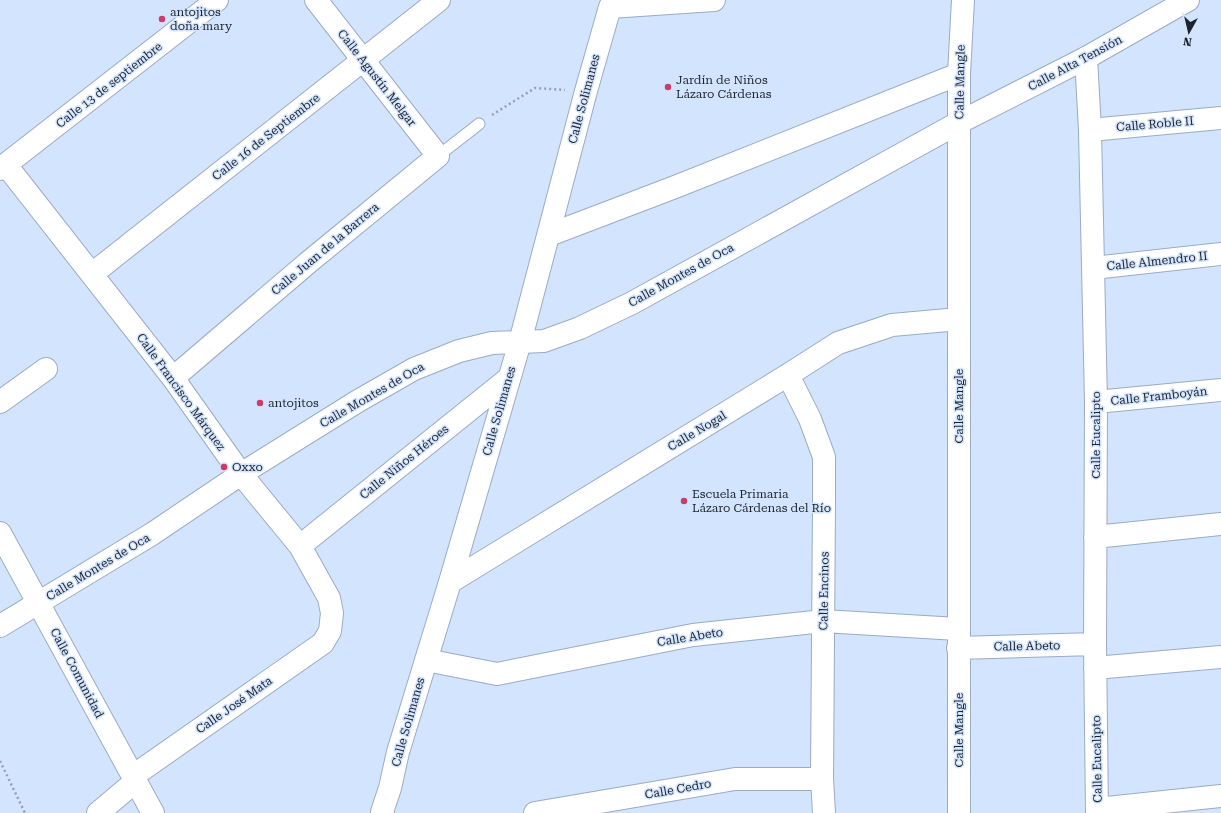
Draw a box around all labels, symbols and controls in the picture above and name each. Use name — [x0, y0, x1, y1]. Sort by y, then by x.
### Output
place label: antojitos doña mary — [170, 5, 233, 33]
north arrow — [1169, 12, 1209, 52]
marker: antojitos doña mary — [157, 14, 167, 24]
street label: Calle Agustín Melgar — [335, 27, 419, 129]
street label: Calle Alta Tensión — [1026, 32, 1125, 94]
text: N — [1182, 34, 1193, 48]
street label: Calle 13 de septiembre — [53, 39, 165, 131]
street label: Calle Mangle — [952, 44, 968, 120]
street label: Calle Solimanes — [565, 52, 603, 145]
place label: Jardín de Niños Lázaro Cárdenas — [676, 73, 772, 101]
marker: Jardín de Niños Lázaro Cárdenas — [663, 82, 673, 92]
street label: Calle 16 de Septiembre — [209, 90, 323, 183]
street label: Calle Roble II — [1116, 114, 1194, 134]
street label: Calle Juan de la Barrera — [268, 200, 382, 298]
street label: Calle Montes de Oca — [626, 240, 737, 310]
street label: Calle Almendro II — [1106, 249, 1208, 273]
street label: Calle Francisco Márquez — [134, 331, 228, 454]
street label: Calle Montes de Oca — [317, 359, 427, 431]
street label: Calle Solimanes — [480, 364, 519, 457]
street label: Calle Mangle — [952, 368, 966, 443]
street label: Calle Framboyán — [1110, 384, 1208, 408]
street label: Calle Eucalipto — [1089, 391, 1103, 479]
place label: antojitos — [268, 396, 319, 410]
marker: antojitos — [255, 398, 265, 408]
street label: Calle Nogal — [665, 408, 729, 454]
street label: Calle Niños Héroes — [357, 422, 452, 502]
place label: Oxxo — [232, 460, 263, 474]
marker: Oxxo — [219, 462, 229, 472]
place label: Escuela Primaria Lázaro Cárdenas del Río — [692, 487, 831, 515]
marker: Escuela Primaria Lázaro Cárdenas del Río — [679, 496, 689, 506]
street label: Calle Montes de Oca — [44, 530, 153, 603]
street label: Calle Encinos — [816, 551, 832, 631]
street label: Calle Abeto — [656, 625, 724, 649]
street label: Calle Comunidad — [47, 626, 107, 721]
street label: Calle Abeto — [993, 638, 1061, 654]
street label: Calle José Mata — [193, 673, 275, 737]
street label: Calle Solimanes — [389, 675, 428, 768]
street label: Calle Mangle — [952, 692, 966, 767]
street label: Calle Eucalipto — [1089, 715, 1105, 803]
street label: Calle Cedro — [644, 776, 712, 802]

